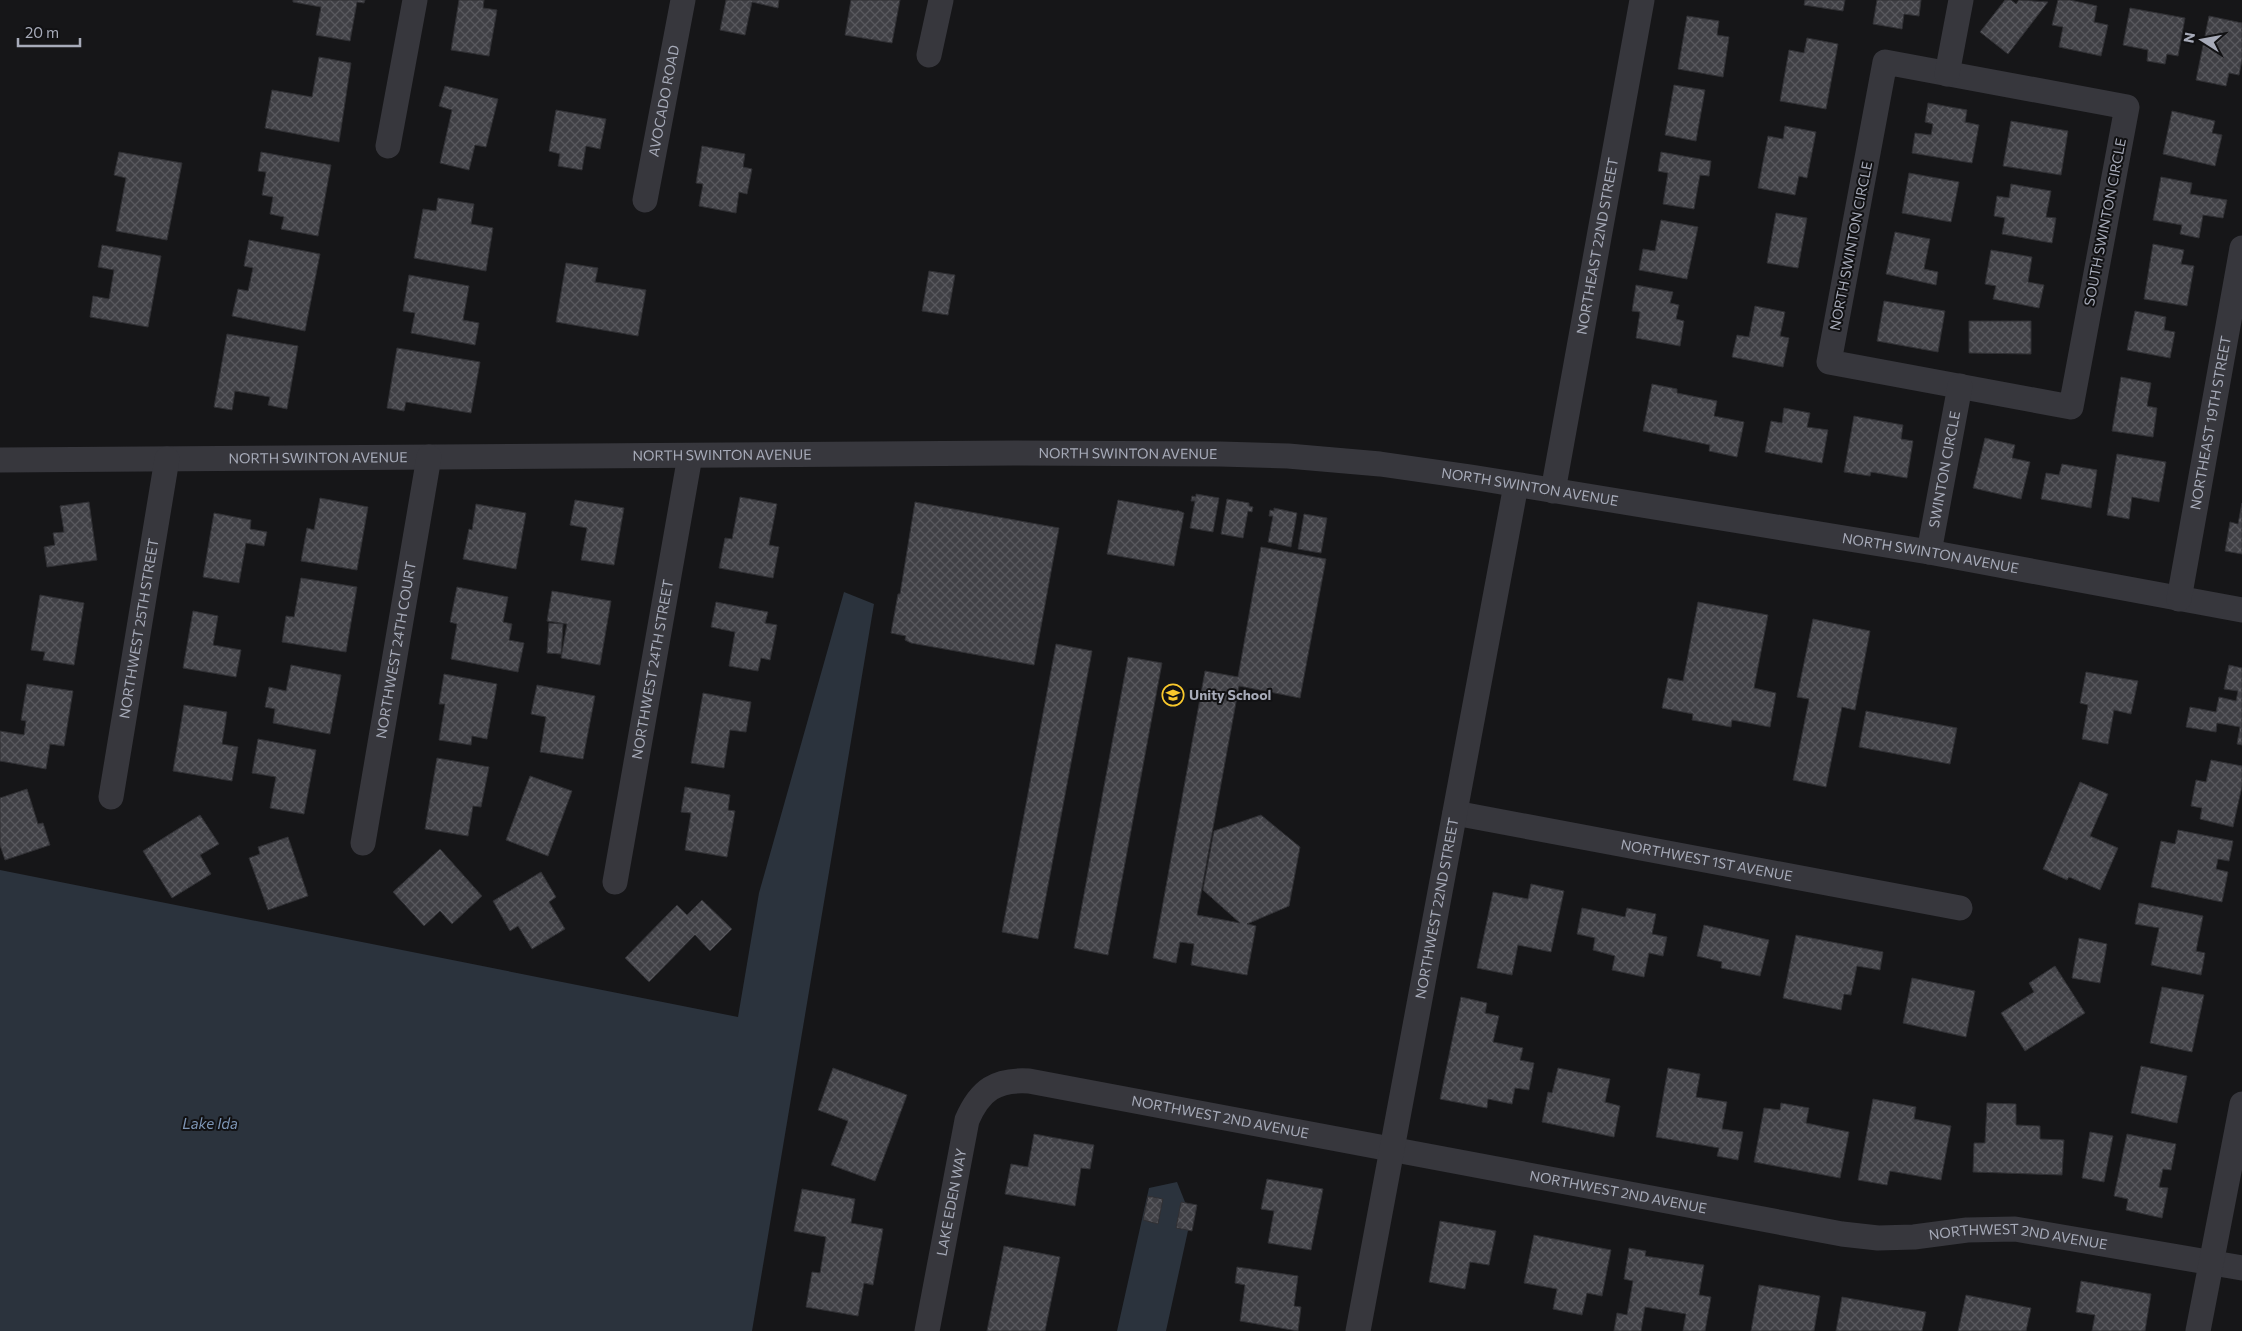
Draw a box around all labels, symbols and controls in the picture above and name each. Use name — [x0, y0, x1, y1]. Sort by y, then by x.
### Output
scale bar — [18, 15, 80, 47]
north arrow — [2177, 15, 2227, 65]
text: 20 m — [25, 23, 59, 41]
text: N — [2179, 31, 2198, 44]
street label: AVOCADO ROAD — [644, 43, 682, 158]
street label: SOUTH SWINTON CIRCLE — [2080, 137, 2129, 307]
street label: NORTHEAST 22ND STREET — [1573, 156, 1621, 336]
street label: NORTH SWINTON CIRCLE — [1826, 160, 1875, 332]
street label: NORTHEAST 19TH STREET — [2186, 334, 2234, 511]
street label: SWINTON CIRCLE — [1925, 410, 1963, 529]
street label: NORTH SWINTON AVENUE — [1038, 444, 1217, 462]
street label: NORTH SWINTON AVENUE — [632, 445, 812, 464]
street label: NORTH SWINTON AVENUE — [228, 448, 408, 466]
street label: NORTH SWINTON AVENUE — [1440, 464, 1620, 509]
street label: NORTH SWINTON AVENUE — [1841, 529, 2020, 576]
street label: NORTHWEST 25TH STREET — [115, 537, 162, 720]
street label: NORTHWEST 24TH COURT — [372, 560, 419, 740]
street label: NORTHWEST 24TH STREET — [628, 578, 676, 761]
school or university icon: Unity School — [1161, 683, 1185, 707]
place label: Unity School — [1189, 686, 1271, 703]
street label: NORTHWEST 22ND STREET — [1411, 816, 1462, 1000]
street label: NORTHWEST 1ST AVENUE — [1619, 835, 1794, 884]
street label: NORTHWEST 2ND AVENUE — [1130, 1091, 1310, 1141]
water label: Lake Ida — [182, 1114, 238, 1132]
street label: LAKE EDEN WAY — [932, 1147, 969, 1257]
street label: NORTHWEST 2ND AVENUE — [1528, 1166, 1708, 1216]
street label: NORTHWEST 2ND AVENUE — [1928, 1220, 2109, 1253]

